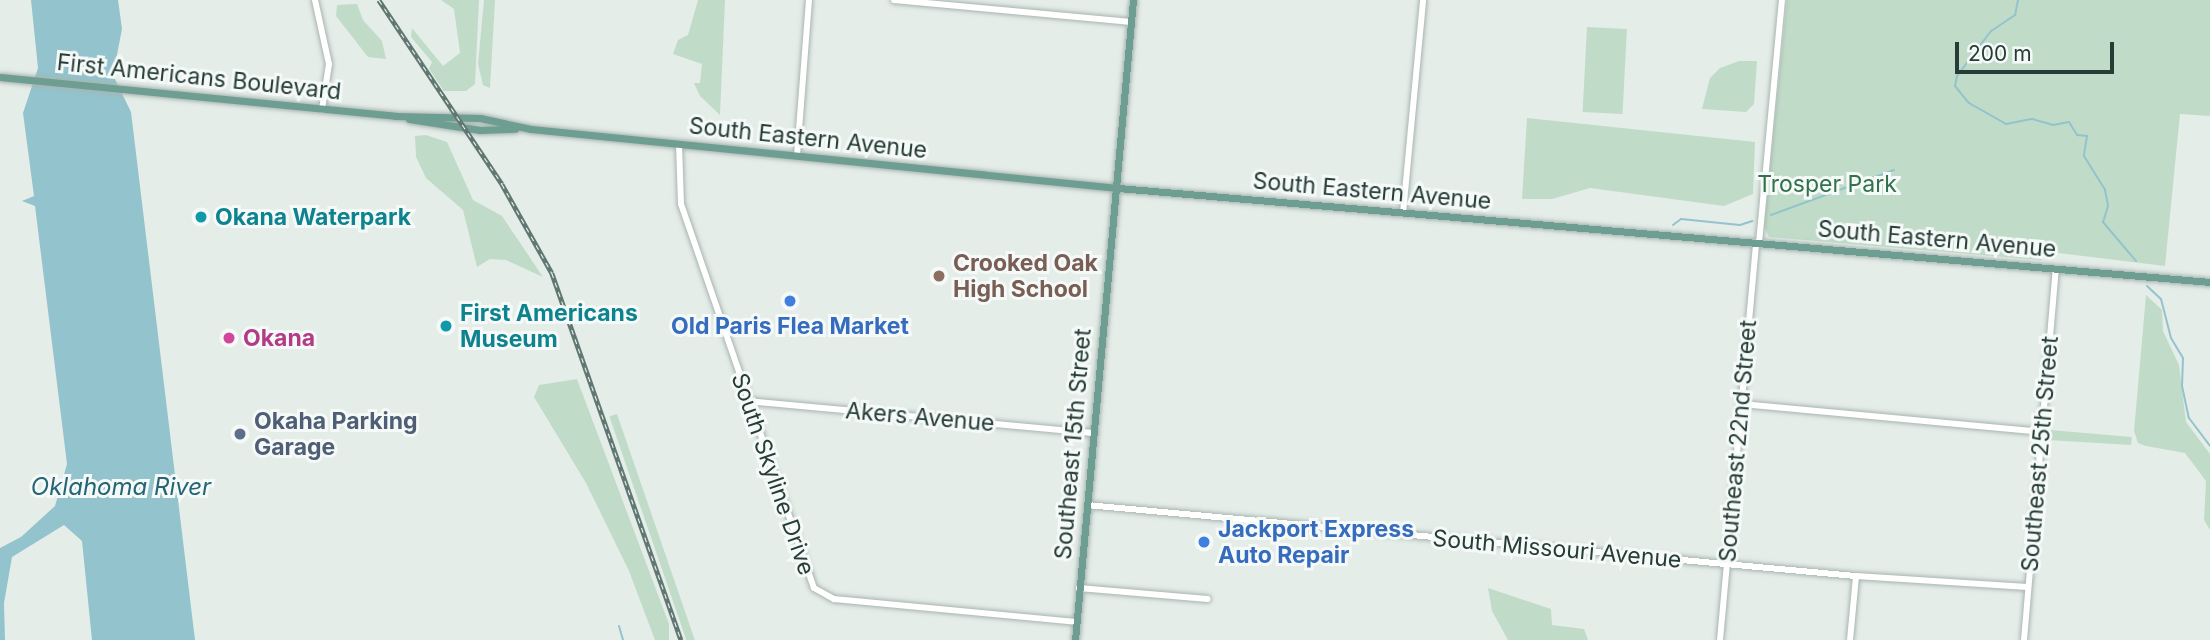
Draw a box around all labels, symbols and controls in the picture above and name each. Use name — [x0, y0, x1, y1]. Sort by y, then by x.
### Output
scale bar — [1958, 28, 2117, 72]
text: 200 m — [1968, 41, 2032, 66]
street label: First Americans Boulevard — [56, 48, 342, 106]
street label: South Eastern Avenue — [688, 112, 928, 164]
street label: South Eastern Avenue — [1252, 167, 1492, 215]
park label: Trosper Park — [1757, 170, 1897, 198]
place label: Okana Waterpark — [215, 203, 411, 231]
marker: Okana Waterpark — [193, 209, 209, 225]
street label: South Eastern Avenue — [1817, 215, 2057, 263]
place label: Crooked Oak High School — [953, 249, 1098, 303]
marker: Crooked Oak High School — [931, 268, 947, 284]
marker: Old Paris Flea Market — [782, 293, 798, 309]
place label: First Americans Museum — [460, 299, 638, 353]
place label: Old Paris Flea Market — [671, 312, 909, 340]
marker: First Americans Museum — [438, 318, 454, 334]
street label: Southeast 22nd Street — [1714, 319, 1762, 563]
place label: Okana — [243, 324, 315, 352]
street label: Southeast 15th Street — [1049, 327, 1097, 561]
marker: Okana — [221, 330, 237, 346]
street label: Southeast 25th Street — [2016, 335, 2064, 573]
street label: South Skyline Drive — [725, 369, 821, 579]
street label: Akers Avenue — [844, 397, 996, 437]
place label: Okaha Parking Garage — [254, 407, 418, 461]
marker: Okaha Parking Garage — [232, 426, 248, 442]
water label: Oklahoma River — [31, 473, 211, 501]
place label: Jackport Express Auto Repair — [1218, 515, 1414, 569]
street label: South Missouri Avenue — [1431, 524, 1683, 574]
marker: Jackport Express Auto Repair — [1196, 534, 1212, 550]

